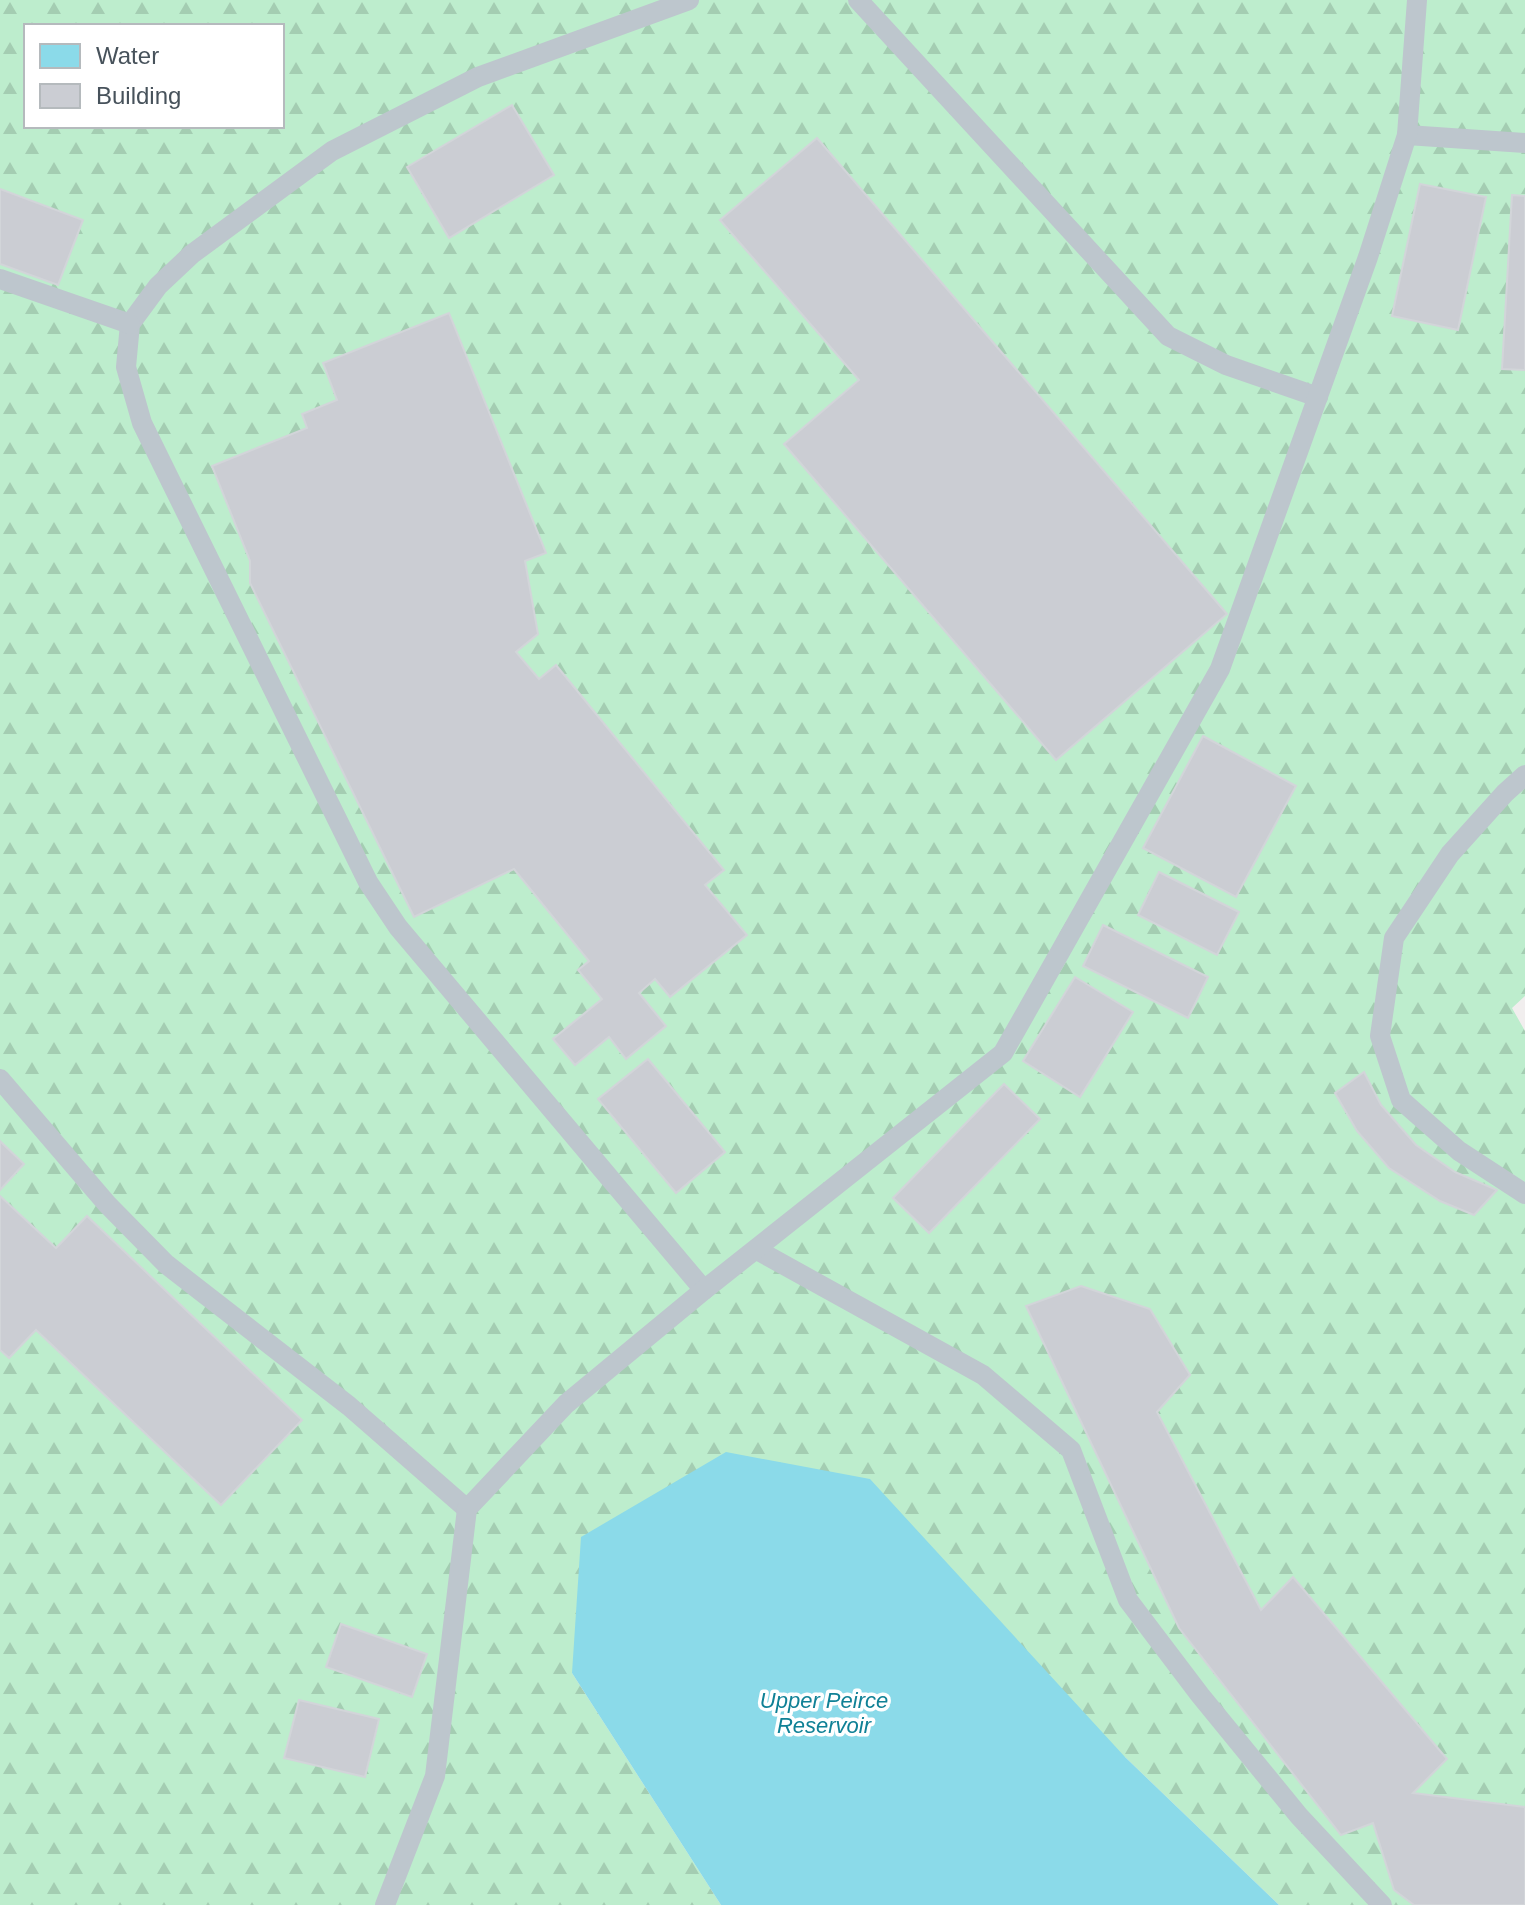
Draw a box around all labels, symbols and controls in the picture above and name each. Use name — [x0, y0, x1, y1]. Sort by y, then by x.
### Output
legend — [24, 24, 284, 128]
text: Water — [96, 42, 159, 69]
text: Building — [96, 82, 181, 109]
water label: Upper Peirce Reservoir — [760, 1688, 888, 1738]

